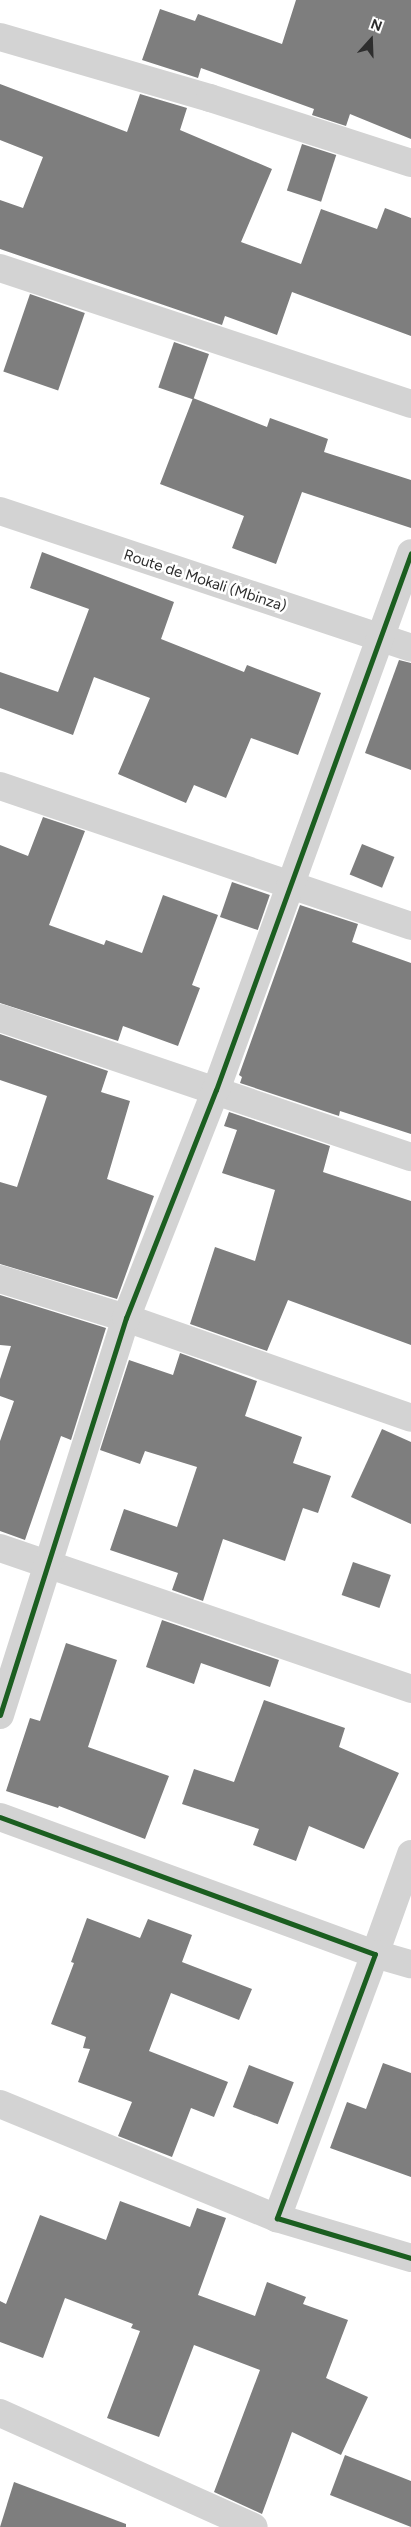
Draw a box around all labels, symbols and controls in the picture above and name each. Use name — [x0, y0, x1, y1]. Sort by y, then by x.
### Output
north arrow — [346, 15, 396, 65]
text: N — [368, 16, 384, 35]
street label: Route de Mokali (Mbinza) — [121, 546, 289, 616]

